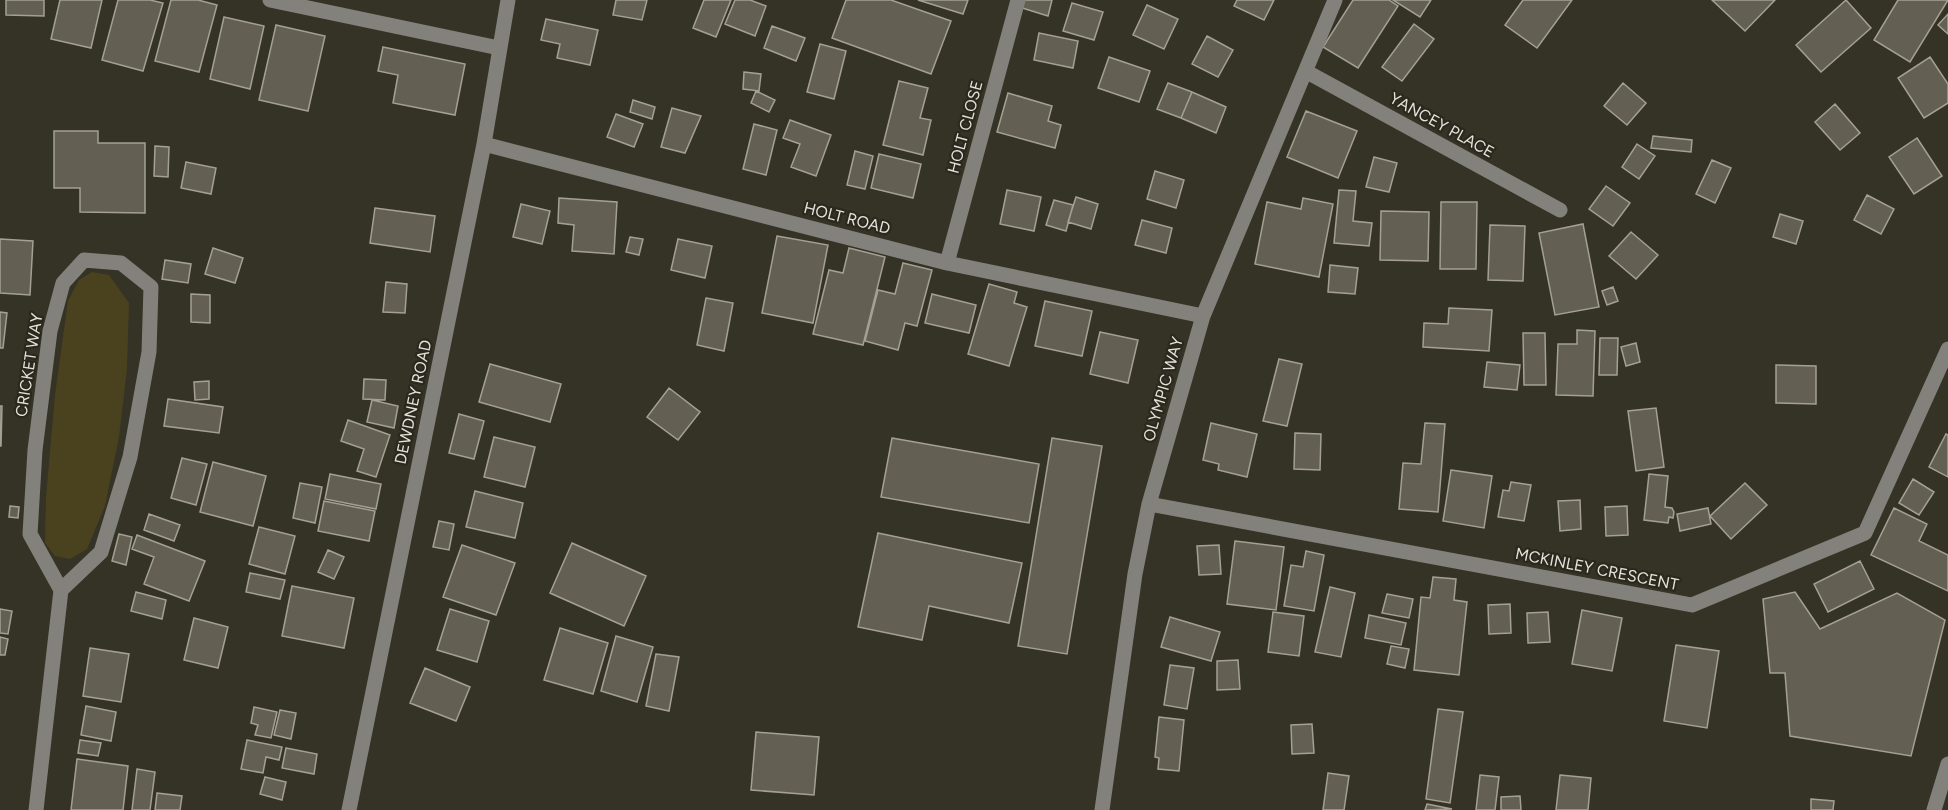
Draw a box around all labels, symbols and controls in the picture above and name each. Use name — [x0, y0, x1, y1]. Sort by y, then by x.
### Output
street label: HOLT CLOSE — [943, 78, 987, 176]
street label: YANCEY PLACE — [1386, 88, 1498, 162]
street label: HOLT ROAD — [802, 198, 892, 238]
street label: CRICKET WAY — [11, 312, 47, 418]
street label: OLYMPIC WAY — [1139, 334, 1187, 444]
street label: DEWDNEY ROAD — [391, 338, 435, 466]
street label: MCKINLEY CRESCENT — [1514, 544, 1680, 594]

